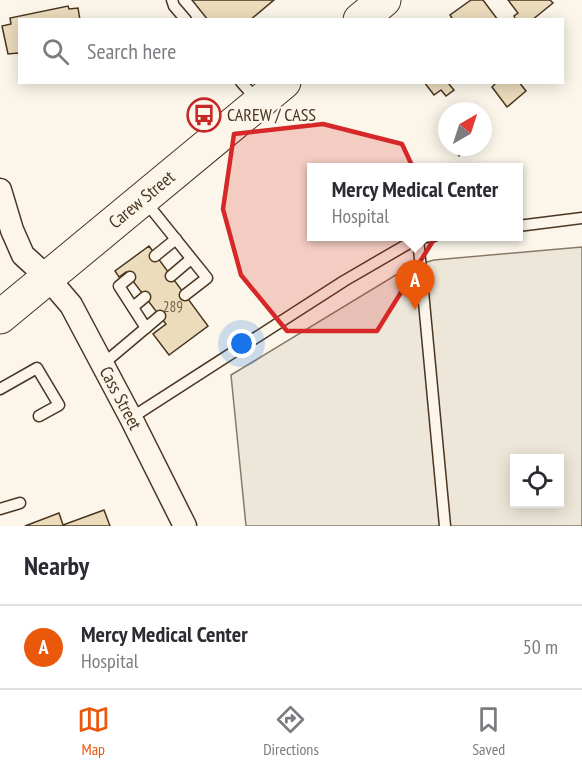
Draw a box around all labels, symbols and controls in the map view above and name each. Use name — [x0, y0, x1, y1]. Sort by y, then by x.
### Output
search box — [18, 18, 564, 84]
icon: search — [39, 35, 72, 68]
text: Search here — [87, 37, 176, 65]
bus stop icon: CAREW / CASS — [186, 97, 222, 133]
north arrow — [438, 102, 492, 156]
place label: CAREW / CASS — [227, 103, 316, 126]
popup — [307, 163, 523, 241]
street label: Carew Street — [104, 165, 179, 233]
text: Mercy Medical Center — [332, 175, 498, 203]
text: Hospital — [332, 203, 389, 229]
pin: A — [396, 260, 434, 310]
house number: 289 — [163, 297, 183, 316]
your location — [227, 329, 256, 358]
street label: Cass Street — [95, 362, 147, 434]
map controls — [510, 454, 564, 508]
button: locate — [510, 454, 564, 508]
text: Nearby — [24, 549, 89, 582]
text: Mercy Medical Center — [81, 620, 248, 648]
text: A — [38, 634, 49, 660]
text: 50 m — [523, 634, 558, 660]
text: Hospital — [81, 648, 138, 674]
tab: Map — [77, 703, 110, 759]
tab: Directions — [263, 703, 319, 759]
tab: Saved — [472, 703, 505, 759]

